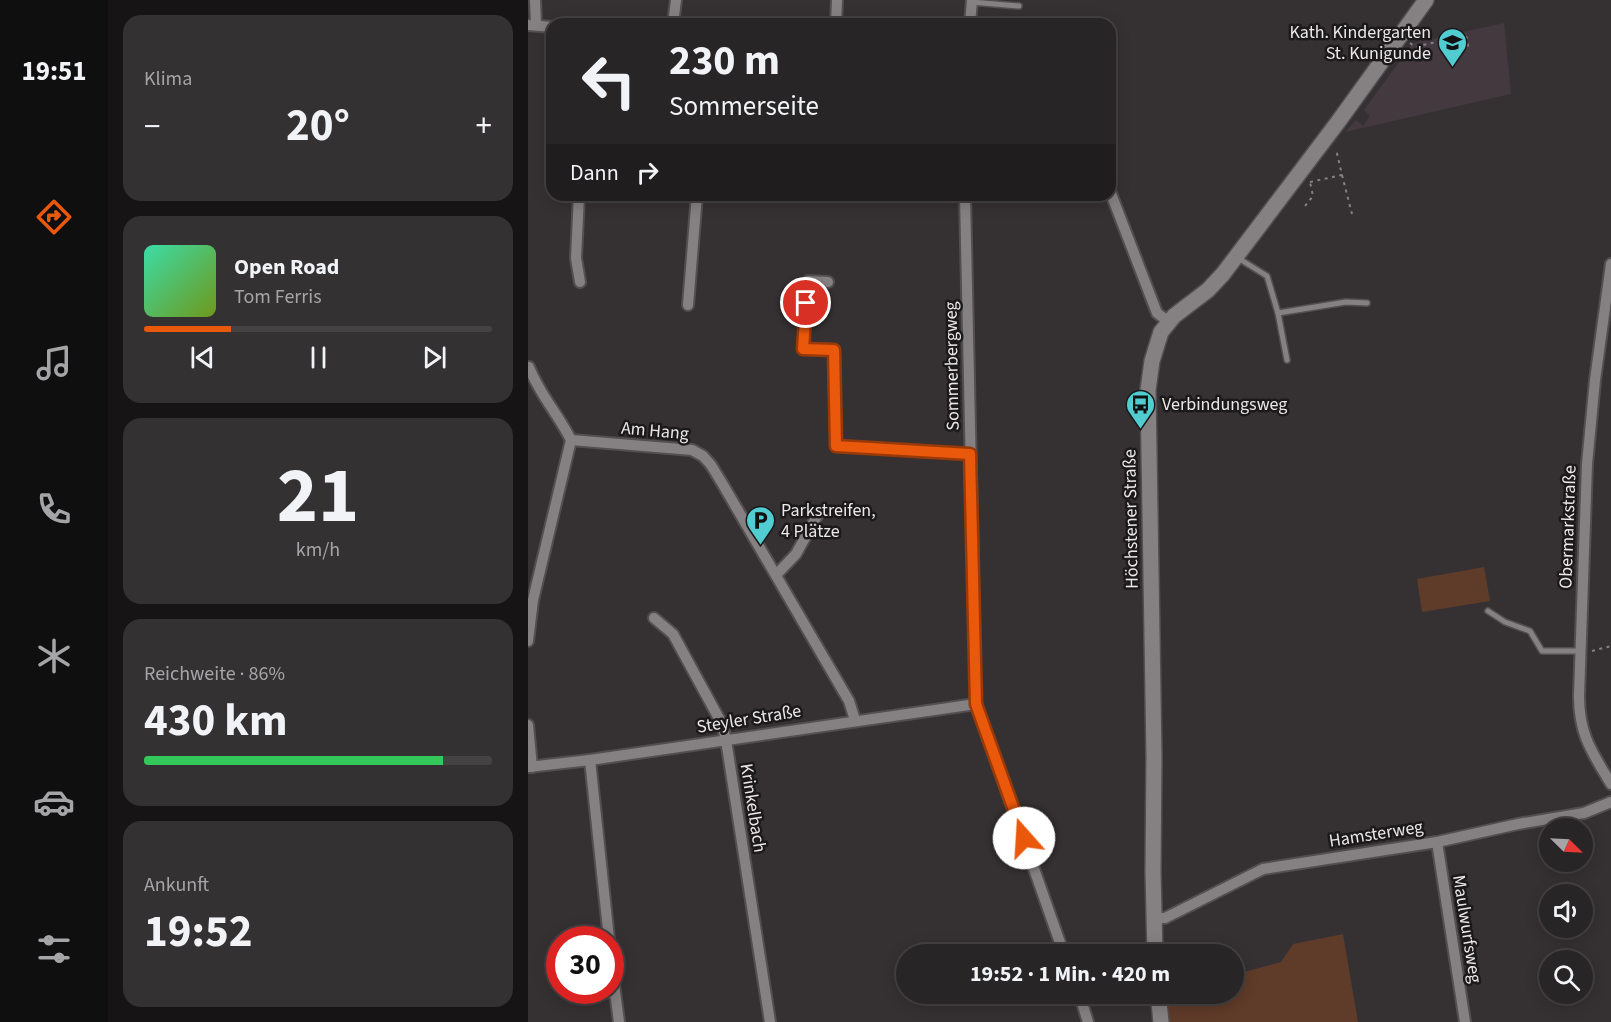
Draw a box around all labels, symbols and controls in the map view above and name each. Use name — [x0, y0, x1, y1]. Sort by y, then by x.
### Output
place label: Kath. Kindergarten St. Kunigunde — [1289, 20, 1431, 66]
school or university icon: Kath. Kindergarten St. Kunigunde — [1436, 26, 1468, 68]
text: 230 m — [669, 31, 780, 91]
icon: left — [570, 42, 648, 120]
text: 19:51 — [21, 52, 87, 91]
text: Klima — [144, 65, 192, 93]
text: Sommerseite — [669, 87, 819, 126]
text: 20° — [286, 94, 350, 158]
text: − — [144, 103, 160, 150]
text: + — [476, 103, 492, 150]
icon: right — [631, 156, 664, 189]
text: Dann — [570, 157, 619, 189]
icon: directions — [33, 196, 75, 238]
text: Open Road — [234, 251, 339, 283]
pin — [780, 277, 831, 328]
text: Tom Ferris — [234, 283, 322, 311]
icon: arrive — [789, 286, 822, 319]
street label: Sommerbergweg — [938, 301, 966, 431]
icon: previous — [186, 341, 219, 374]
icon: pause — [302, 341, 335, 374]
icon: next — [418, 341, 451, 374]
icon: music — [33, 342, 75, 384]
bus stop icon: Verbindungsweg — [1125, 388, 1157, 430]
place label: Verbindungsweg — [1162, 392, 1287, 417]
street label: Am Hang — [620, 416, 690, 446]
text: 21 — [277, 441, 359, 552]
street label: Höchstener Straße — [1117, 449, 1145, 589]
street label: Obermarkstraße — [1553, 465, 1583, 589]
icon: phone — [33, 488, 75, 530]
place label: Parkstreifen, 4 Plätze — [781, 498, 876, 544]
parking icon: Parkstreifen, 4 Plätze — [744, 504, 776, 546]
text: km/h — [296, 536, 340, 564]
icon: climate — [33, 635, 75, 677]
text: Reichweite · 86% — [144, 660, 285, 688]
text: 430 km — [144, 689, 288, 753]
street label: Steyler Straße — [695, 698, 803, 740]
street label: Krinkelbach — [734, 762, 772, 854]
icon: car — [33, 781, 75, 823]
position arrow — [992, 806, 1056, 870]
street label: Hamsterweg — [1327, 814, 1425, 854]
north arrow — [1539, 818, 1593, 872]
map controls — [1539, 818, 1593, 1004]
text: Ankunft — [144, 871, 209, 899]
street label: Maulwurfsweg — [1446, 873, 1488, 985]
button: sound — [1539, 884, 1593, 938]
text: 19:52 — [144, 900, 253, 964]
speed limit sign: 30 — [546, 926, 624, 1004]
icon: filters — [33, 928, 75, 970]
button: search — [1539, 950, 1593, 1004]
text: 19:52 · 1 Min. · 420 m — [970, 958, 1170, 990]

